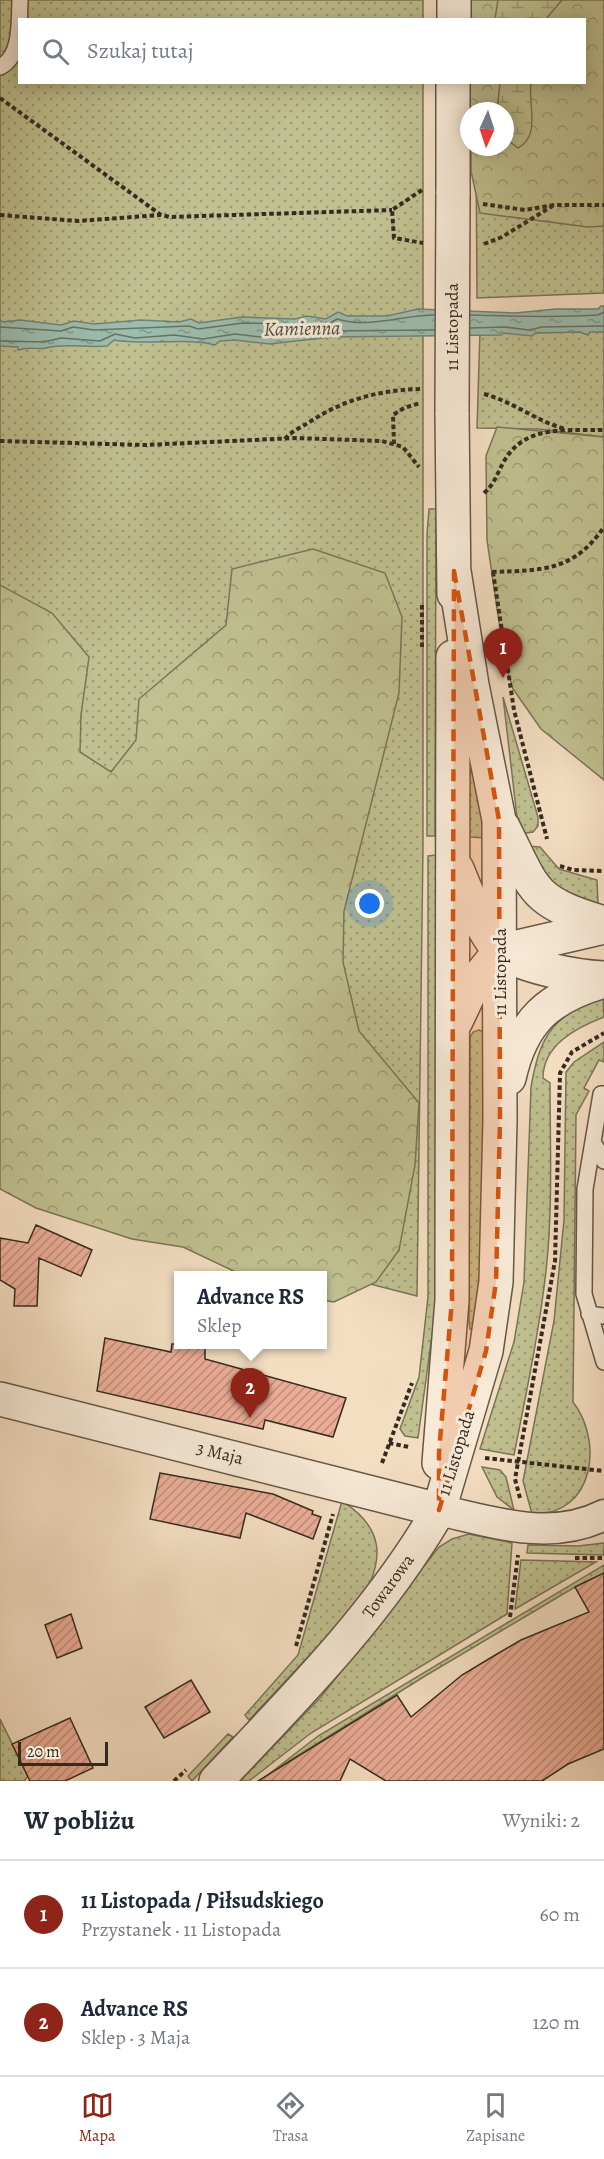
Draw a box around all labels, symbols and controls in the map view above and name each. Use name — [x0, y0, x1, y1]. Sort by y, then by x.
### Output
search box — [18, 18, 586, 84]
icon: search — [39, 35, 72, 68]
text: Szukaj tutaj — [87, 36, 193, 66]
north arrow — [460, 102, 514, 156]
street label: 11 Listopada — [440, 282, 464, 371]
water label: Kamienna — [263, 314, 341, 343]
pin: 1 — [484, 628, 522, 678]
your location — [355, 889, 384, 918]
street label: 11 Listopada — [488, 927, 512, 1016]
popup — [174, 1271, 327, 1349]
text: Advance RS — [197, 1282, 304, 1312]
text: Sklep — [197, 1312, 242, 1339]
pin: 2 — [230, 1368, 270, 1418]
street label: 11 Listopada — [432, 1407, 481, 1499]
street label: 3 Maja — [194, 1436, 246, 1471]
street label: Towarowa — [356, 1548, 420, 1623]
scale bar — [18, 1739, 108, 1766]
text: 20 m — [27, 1741, 60, 1763]
text: W pobliżu — [24, 1803, 135, 1838]
text: Wyniki: 2 — [503, 1807, 580, 1834]
text: 11 Listopada / Piłsudskiego — [81, 1886, 324, 1916]
text: 1 — [40, 1901, 47, 1928]
text: 60 m — [540, 1901, 580, 1928]
text: Przystanek · 11 Listopada — [81, 1916, 281, 1943]
text: Advance RS — [81, 1994, 188, 2024]
text: 2 — [39, 2009, 48, 2036]
text: 120 m — [532, 2009, 580, 2036]
text: Sklep · 3 Maja — [81, 2024, 190, 2051]
tab: Mapa — [79, 2089, 115, 2147]
tab: Trasa — [273, 2089, 309, 2147]
tab: Zapisane — [466, 2089, 525, 2147]

